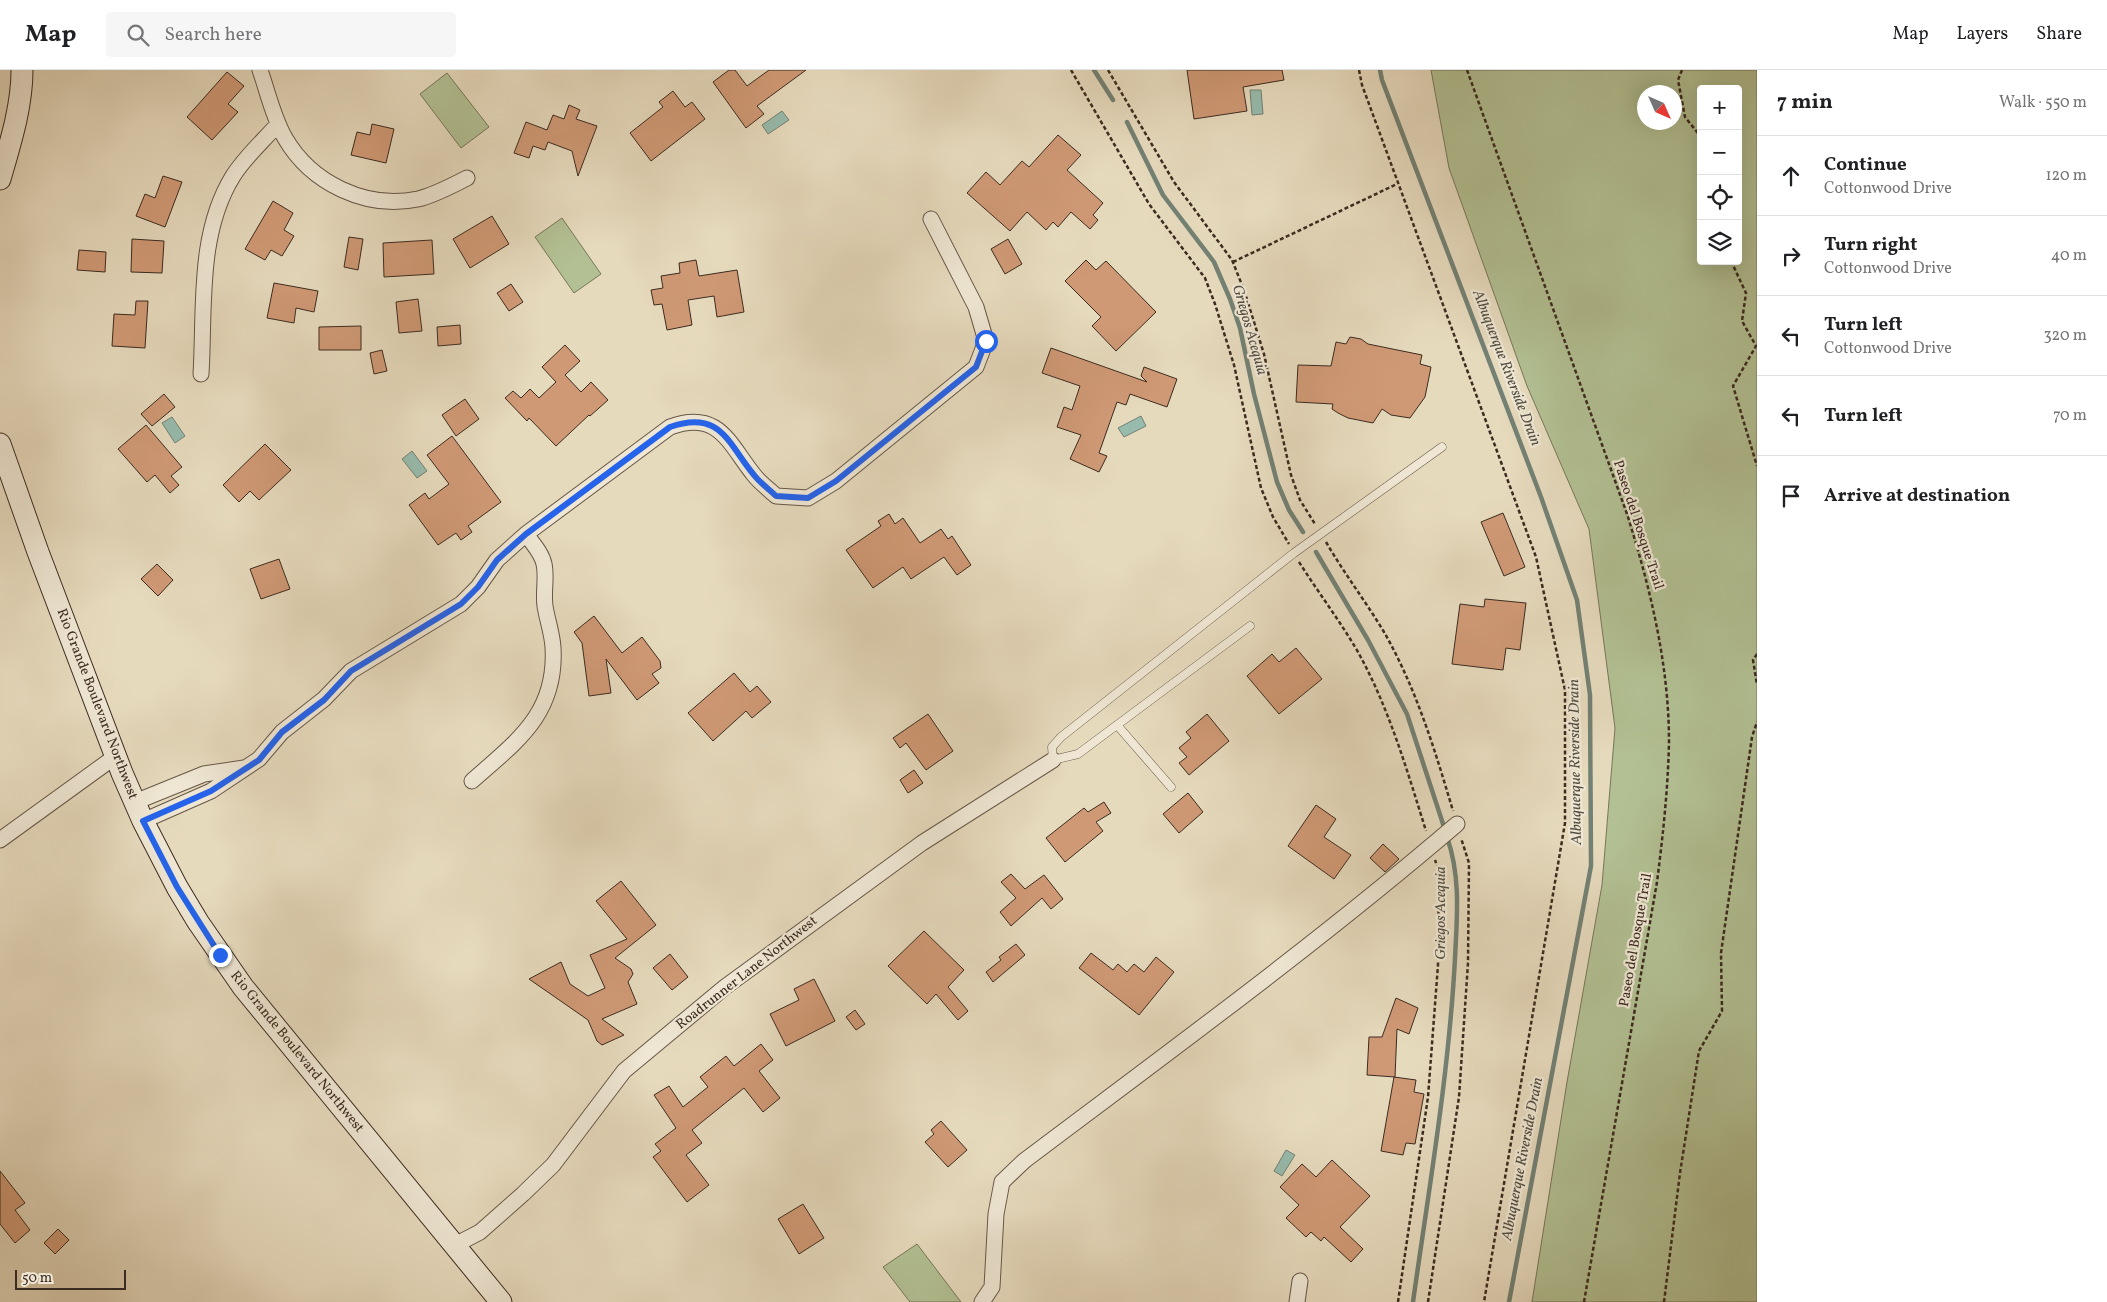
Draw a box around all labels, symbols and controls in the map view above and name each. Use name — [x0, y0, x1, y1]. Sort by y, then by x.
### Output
search box — [106, 12, 456, 57]
text: Map — [25, 18, 76, 52]
icon: search — [124, 21, 152, 49]
text: Search here — [164, 22, 262, 48]
text: Map — [1892, 22, 1928, 47]
text: Layers — [1956, 22, 2008, 47]
text: Share — [2036, 22, 2082, 47]
north arrow — [1637, 85, 1682, 130]
map controls — [1697, 85, 1742, 265]
button: + — [1697, 85, 1742, 130]
text: 7 min — [1777, 88, 1833, 117]
text: Walk · 550 m — [1999, 92, 2087, 114]
button: − — [1697, 130, 1742, 175]
text: Continue — [1824, 152, 1907, 178]
icon: ahead — [1777, 162, 1805, 190]
text: 120 m — [2045, 165, 2087, 187]
button: locate — [1697, 175, 1742, 220]
text: Cottonwood Drive — [1824, 178, 1952, 200]
button: layers — [1697, 220, 1742, 265]
text: Turn right — [1824, 232, 1917, 258]
icon: right — [1777, 242, 1805, 270]
text: 40 m — [2051, 245, 2087, 267]
text: Cottonwood Drive — [1824, 258, 1952, 280]
water label: Griegos Acequia — [1226, 282, 1272, 378]
water label: Albuquerque Riverside Drain — [1466, 286, 1546, 449]
text: Turn left — [1824, 312, 1903, 338]
icon: left — [1777, 322, 1805, 350]
text: 320 m — [2043, 325, 2087, 347]
route start — [975, 330, 998, 353]
text: Cottonwood Drive — [1824, 338, 1952, 360]
icon: left — [1777, 402, 1805, 430]
text: Turn left — [1824, 403, 1903, 429]
text: 70 m — [2053, 405, 2087, 427]
street label: Paseo del Bosque Trail — [1608, 458, 1668, 592]
icon: arrive — [1777, 482, 1805, 510]
text: Arrive at destination — [1824, 483, 2010, 509]
street label: Rio Grande Boulevard Northwest — [52, 606, 142, 802]
water label: Albuquerque Riverside Drain — [1564, 679, 1588, 846]
water label: Griegos Acequia — [1431, 866, 1452, 960]
street label: Paseo del Bosque Trail — [1615, 872, 1657, 1008]
street label: Roadrunner Lane Northwest — [672, 912, 822, 1034]
route end — [209, 944, 232, 967]
street label: Rio Grande Boulevard Northwest — [226, 967, 368, 1137]
water label: Albuquerque Riverside Drain — [1497, 1075, 1549, 1243]
scale bar — [15, 1267, 126, 1290]
text: 50 m — [22, 1269, 52, 1288]

